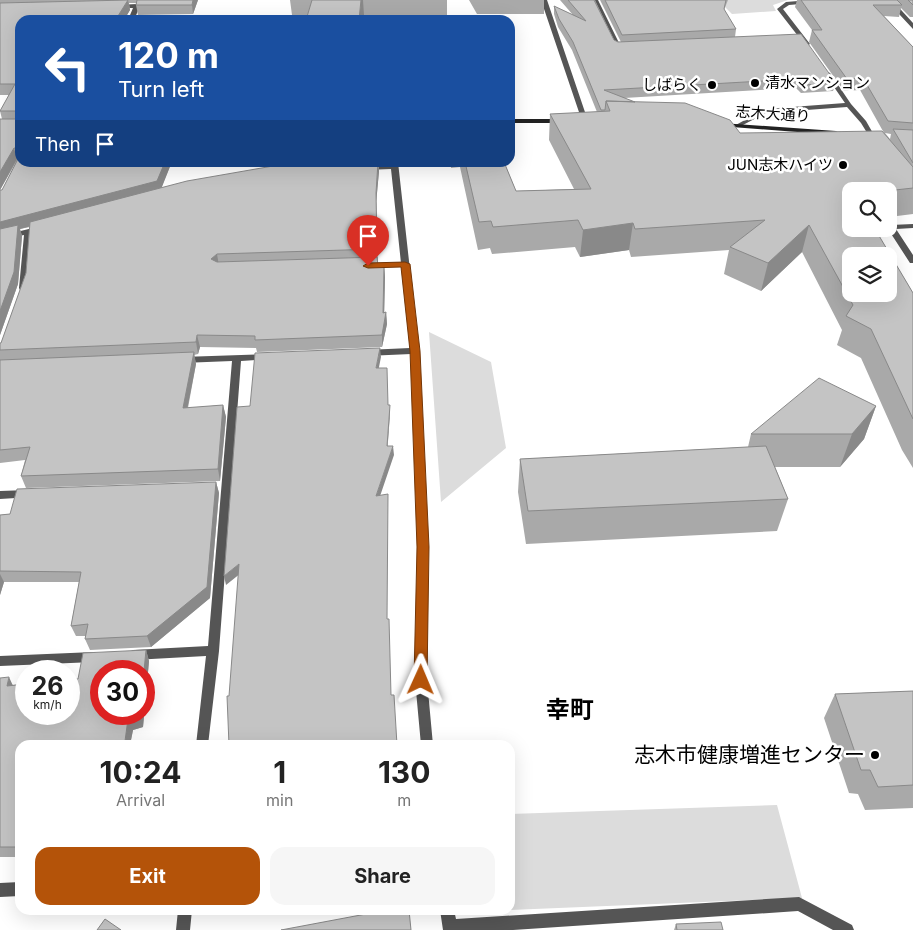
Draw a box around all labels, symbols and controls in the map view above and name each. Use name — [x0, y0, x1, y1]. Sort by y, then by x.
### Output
text: 120 m — [118, 34, 219, 76]
icon: left — [35, 35, 100, 100]
place label: 清水マンション — [765, 73, 870, 92]
place label: しばらく — [642, 75, 702, 94]
text: Turn left — [118, 76, 204, 102]
marker: 清水マンション — [749, 77, 761, 89]
marker: しばらく — [706, 79, 718, 91]
street label: 志木大通り — [735, 101, 811, 126]
icon: arrive — [91, 130, 119, 158]
text: Then — [35, 133, 81, 156]
place label: JUN志木ハイツ — [727, 155, 833, 174]
marker: JUN志木ハイツ — [837, 159, 849, 171]
map controls — [842, 182, 897, 302]
button: search — [842, 182, 897, 237]
pin — [347, 215, 389, 266]
icon: arrive — [354, 222, 382, 250]
button: layers — [842, 247, 897, 302]
position arrow — [394, 653, 446, 705]
speed limit sign: 30 — [90, 660, 155, 725]
text: 26 — [32, 671, 63, 701]
district label: 幸町 — [546, 695, 594, 724]
text: km/h — [33, 697, 62, 712]
place label: 志木市健康増進センター — [634, 742, 865, 767]
marker: 志木市健康増進センター — [869, 749, 881, 761]
text: 10:24 — [100, 754, 181, 790]
text: 1 — [273, 754, 286, 790]
text: 130 — [378, 754, 430, 790]
text: Arrival — [116, 790, 165, 810]
text: min — [266, 790, 293, 810]
text: m — [397, 790, 411, 810]
button: Exit — [35, 847, 260, 905]
button: Share — [270, 847, 495, 905]

